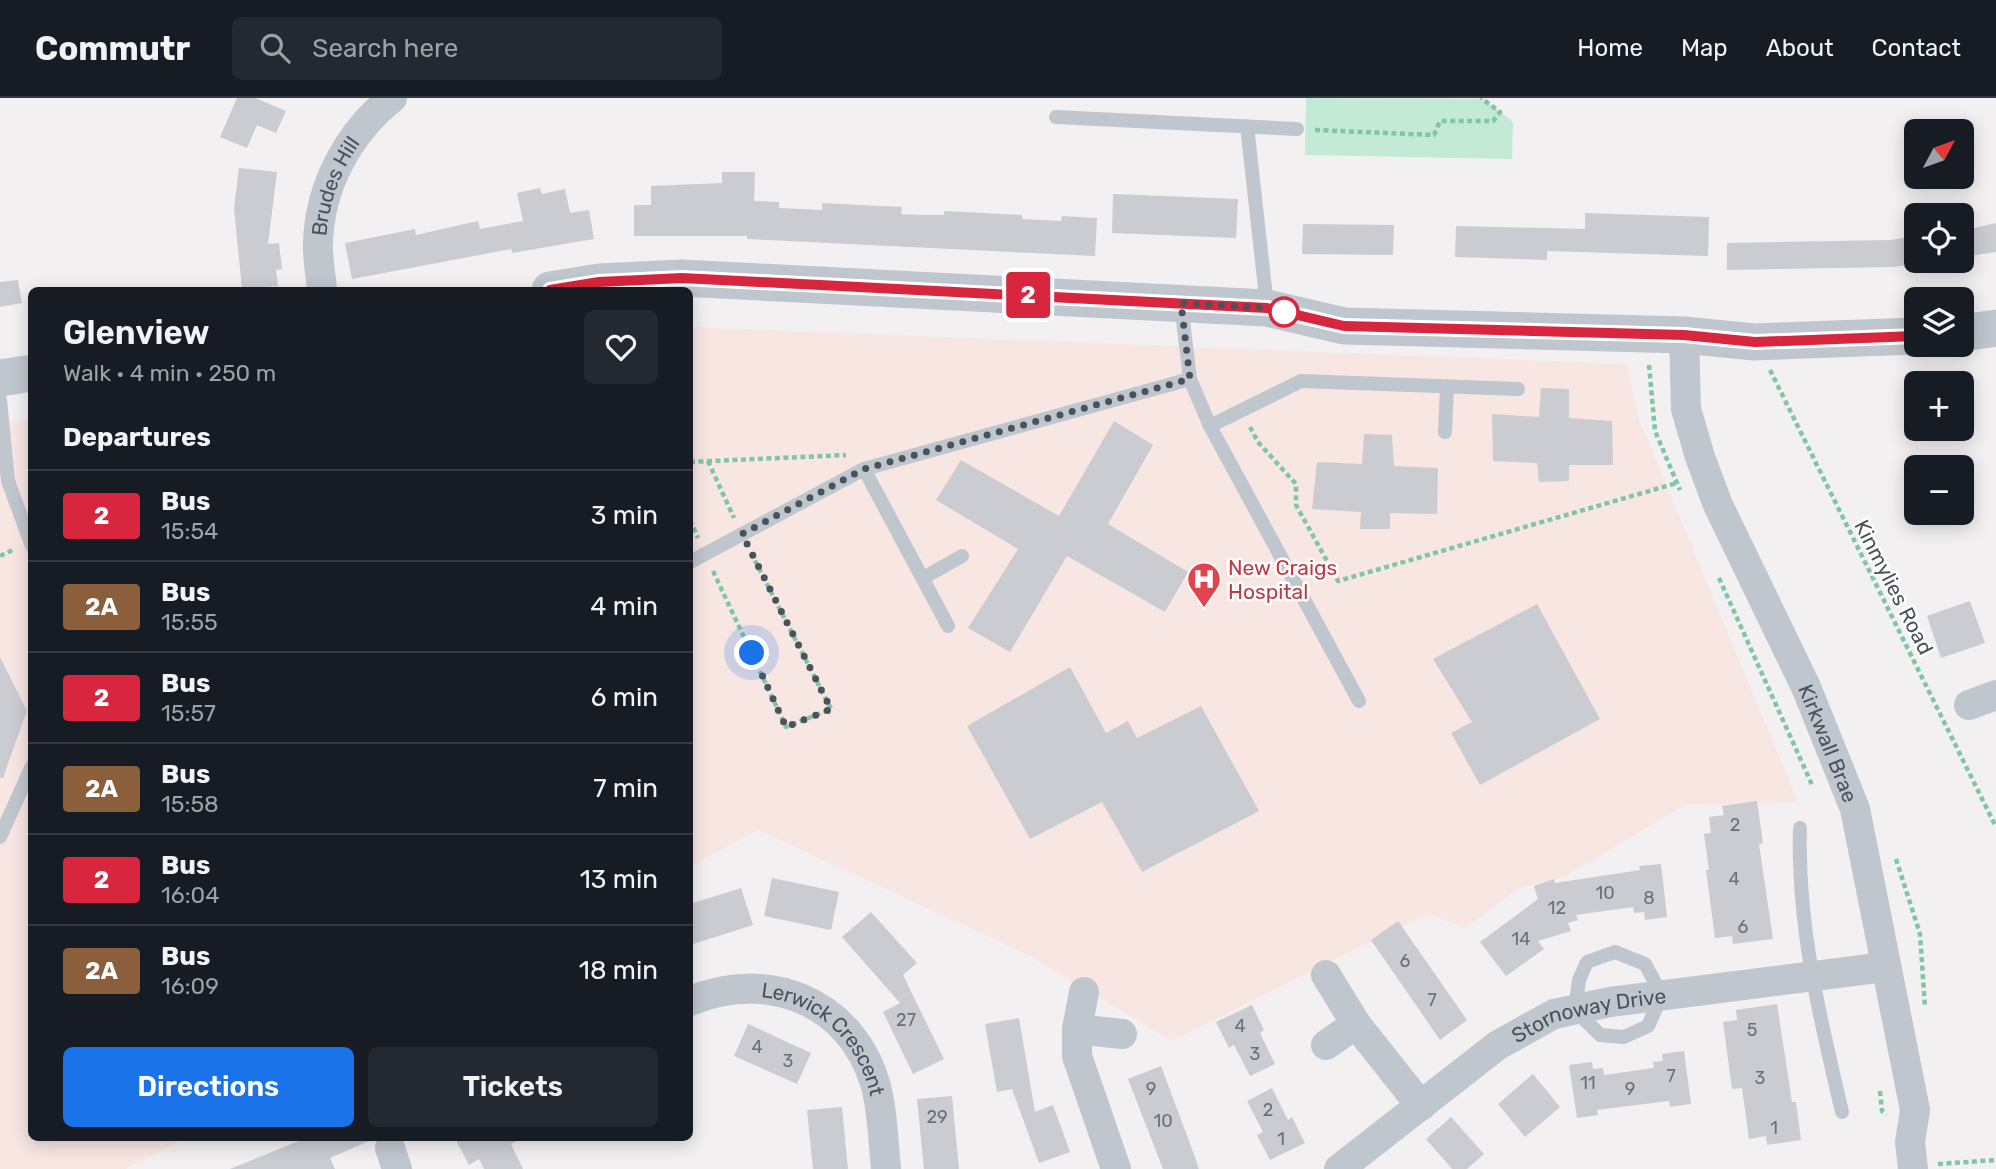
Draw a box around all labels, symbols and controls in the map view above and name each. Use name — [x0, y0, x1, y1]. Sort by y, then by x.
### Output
search box — [232, 17, 722, 80]
text: Commutr — [35, 29, 190, 68]
icon: search — [256, 29, 294, 67]
text: Search here — [312, 33, 458, 64]
text: Home — [1577, 34, 1643, 62]
text: Map — [1681, 34, 1728, 62]
text: About — [1766, 34, 1834, 62]
text: Contact — [1872, 34, 1961, 62]
north arrow — [1904, 119, 1974, 189]
map controls — [1904, 119, 1974, 525]
street label: Brudes Hill — [306, 131, 364, 237]
button: locate — [1904, 203, 1974, 273]
line badge: 2 — [1005, 272, 1051, 318]
text: 2 — [1020, 281, 1036, 309]
button: layers — [1904, 287, 1974, 357]
unlabelled marker — [1269, 297, 1299, 327]
button: heart — [584, 310, 658, 384]
text: Glenview — [63, 313, 210, 352]
text: Walk · 4 min · 250 m — [63, 359, 276, 387]
button: + — [1904, 371, 1974, 441]
text: Departures — [63, 422, 211, 453]
button: − — [1904, 455, 1974, 525]
text: Bus — [161, 486, 210, 517]
text: 3 min — [591, 500, 658, 531]
text: 2 — [94, 502, 109, 530]
street label: Kinmylies Road — [1849, 515, 1939, 659]
text: 15:54 — [161, 517, 218, 545]
place label: New Craigs Hospital — [1228, 555, 1337, 604]
hospital icon: New Craigs Hospital — [1185, 560, 1223, 609]
text: Bus — [161, 577, 210, 608]
text: 4 min — [590, 591, 658, 622]
text: 2A — [85, 593, 118, 621]
text: 15:55 — [161, 608, 218, 636]
your location — [734, 635, 769, 670]
text: Bus — [161, 668, 210, 699]
street label: Kirkwall Brae — [1794, 680, 1864, 806]
text: 6 min — [591, 682, 658, 713]
text: 2 — [94, 684, 109, 712]
text: 15:57 — [161, 699, 216, 727]
text: Bus — [161, 759, 210, 790]
text: 7 min — [593, 773, 658, 804]
text: 2A — [85, 775, 118, 803]
text: 15:58 — [161, 790, 219, 818]
house number: 2 — [1730, 814, 1740, 836]
text: Bus — [161, 850, 210, 881]
text: 13 min — [580, 864, 658, 895]
text: 2 — [94, 866, 109, 894]
house number: 4 — [1728, 868, 1740, 890]
text: 16:04 — [161, 881, 220, 909]
house number: 10 — [1595, 882, 1615, 904]
house number: 8 — [1643, 887, 1655, 909]
house number: 12 — [1548, 897, 1566, 919]
house number: 6 — [1738, 916, 1749, 938]
house number: 14 — [1512, 928, 1530, 950]
text: Bus — [161, 941, 210, 972]
house number: 6 — [1400, 950, 1411, 972]
text: 18 min — [579, 955, 658, 986]
text: 2A — [85, 957, 118, 985]
text: 16:09 — [161, 972, 219, 1000]
street label: Lerwick Crescent — [760, 977, 890, 1098]
street label: Stornoway Drive — [1507, 982, 1667, 1048]
house number: 7 — [1427, 989, 1437, 1011]
house number: 27 — [896, 1009, 916, 1031]
house number: 4 — [1234, 1015, 1246, 1037]
house number: 5 — [1747, 1019, 1757, 1041]
house number: 4 — [751, 1036, 763, 1058]
house number: 3 — [1250, 1043, 1260, 1065]
button: Directions — [63, 1047, 354, 1127]
button: Tickets — [368, 1047, 658, 1127]
house number: 3 — [783, 1050, 793, 1072]
house number: 7 — [1666, 1065, 1676, 1087]
house number: 3 — [1755, 1067, 1765, 1089]
house number: 11 — [1580, 1072, 1596, 1094]
house number: 9 — [1146, 1078, 1156, 1100]
house number: 9 — [1625, 1078, 1635, 1100]
house number: 2 — [1263, 1099, 1273, 1121]
house number: 29 — [926, 1106, 948, 1128]
house number: 10 — [1153, 1110, 1173, 1132]
house number: 1 — [1770, 1117, 1778, 1139]
house number: 1 — [1277, 1128, 1285, 1150]

